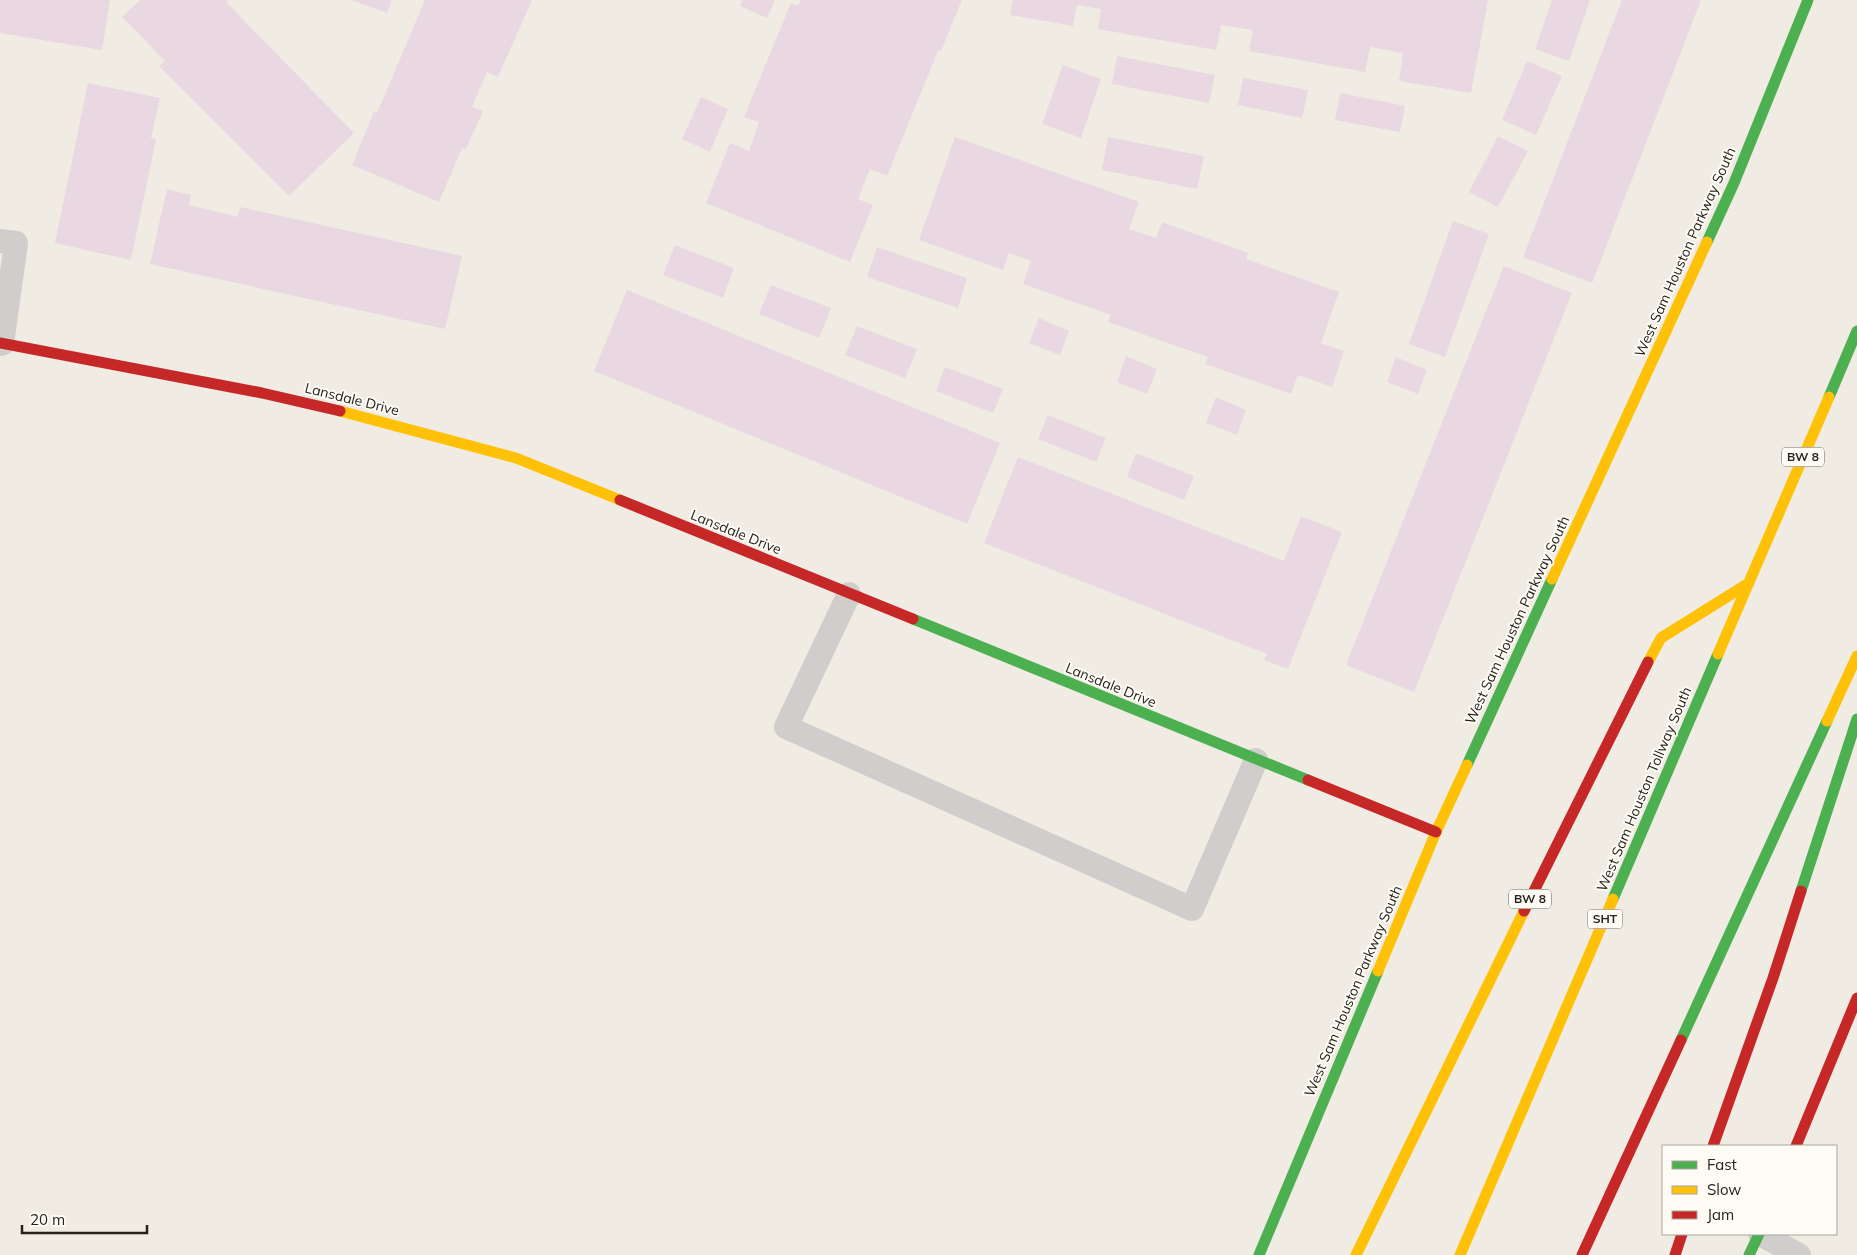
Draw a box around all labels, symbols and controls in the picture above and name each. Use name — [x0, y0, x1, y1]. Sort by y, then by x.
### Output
street label: West Sam Houston Parkway South — [1630, 144, 1740, 360]
street label: Lansdale Drive — [303, 379, 401, 419]
road number: BW 8 — [1782, 448, 1824, 467]
street label: Lansdale Drive — [688, 506, 784, 558]
street label: West Sam Houston Parkway South — [1461, 513, 1573, 727]
street label: Lansdale Drive — [1063, 659, 1159, 711]
street label: West Sam Houston Tollway South — [1593, 684, 1695, 894]
street label: West Sam Houston Parkway South — [1300, 883, 1406, 1099]
road number: BW 8 — [1509, 890, 1551, 909]
road number: SHT — [1588, 910, 1622, 929]
legend — [1662, 1145, 1837, 1235]
text: Fast — [1707, 1155, 1737, 1174]
text: Slow — [1707, 1180, 1741, 1199]
scale bar — [22, 1202, 148, 1234]
text: Jam — [1707, 1205, 1734, 1224]
text: 20 m — [30, 1210, 65, 1229]

